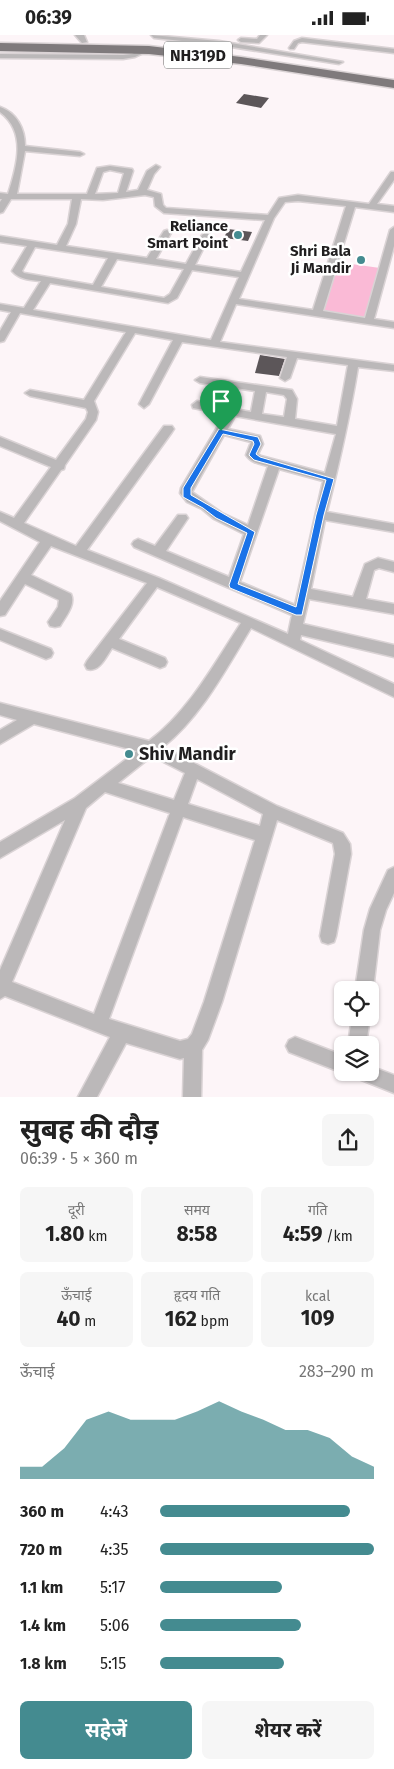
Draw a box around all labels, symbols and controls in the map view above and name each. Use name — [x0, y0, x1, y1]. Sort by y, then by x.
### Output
text: 06:39 — [25, 6, 72, 29]
road number: NH319D — [164, 41, 232, 69]
place label: Reliance Smart Point — [147, 217, 228, 252]
marker: Reliance Smart Point — [232, 229, 244, 241]
place label: Shri Bala Ji Mandir — [290, 242, 352, 277]
marker: Shri Bala Ji Mandir — [355, 254, 367, 266]
pin — [200, 380, 242, 431]
icon: arrive — [207, 387, 235, 415]
place label: Shiv Mandir — [139, 743, 237, 765]
marker: Shiv Mandir — [123, 748, 135, 760]
map controls — [334, 981, 379, 1081]
button: locate — [334, 981, 379, 1026]
button: layers — [334, 1036, 379, 1081]
text: सुबह की दौड़ — [20, 1113, 159, 1146]
button: share — [322, 1114, 374, 1166]
text: 06:39 · 5 × 360 m — [20, 1149, 138, 1168]
text: दूरी — [68, 1202, 85, 1219]
text: समय — [184, 1202, 210, 1219]
text: गति — [308, 1202, 327, 1219]
text: 1.80 — [45, 1221, 85, 1247]
text: 8:58 — [177, 1221, 217, 1247]
text: 4:59 — [283, 1221, 322, 1247]
text: km — [85, 1228, 107, 1245]
text: /km — [322, 1228, 353, 1245]
text: ऊँचाई — [61, 1287, 92, 1304]
text: हृदय गति — [174, 1287, 220, 1304]
text: kcal — [305, 1288, 330, 1305]
text: 109 — [301, 1305, 334, 1331]
text: 40 — [56, 1306, 81, 1332]
text: 162 — [165, 1306, 197, 1332]
text: m — [81, 1313, 96, 1330]
text: bpm — [197, 1313, 229, 1330]
text: ऊँचाई — [20, 1362, 55, 1381]
text: 283–290 m — [299, 1362, 374, 1381]
text: 360 m — [20, 1502, 64, 1521]
text: 4:43 — [100, 1502, 129, 1521]
text: 720 m — [20, 1540, 62, 1559]
text: 4:35 — [100, 1540, 129, 1559]
text: 1.1 km — [20, 1578, 63, 1597]
text: 5:17 — [100, 1578, 125, 1597]
text: 1.4 km — [20, 1616, 66, 1635]
text: 5:06 — [100, 1616, 129, 1635]
text: 1.8 km — [20, 1654, 67, 1673]
text: 5:15 — [100, 1654, 126, 1673]
button: सहेजें — [20, 1701, 192, 1759]
button: शेयर करें — [202, 1701, 374, 1759]

